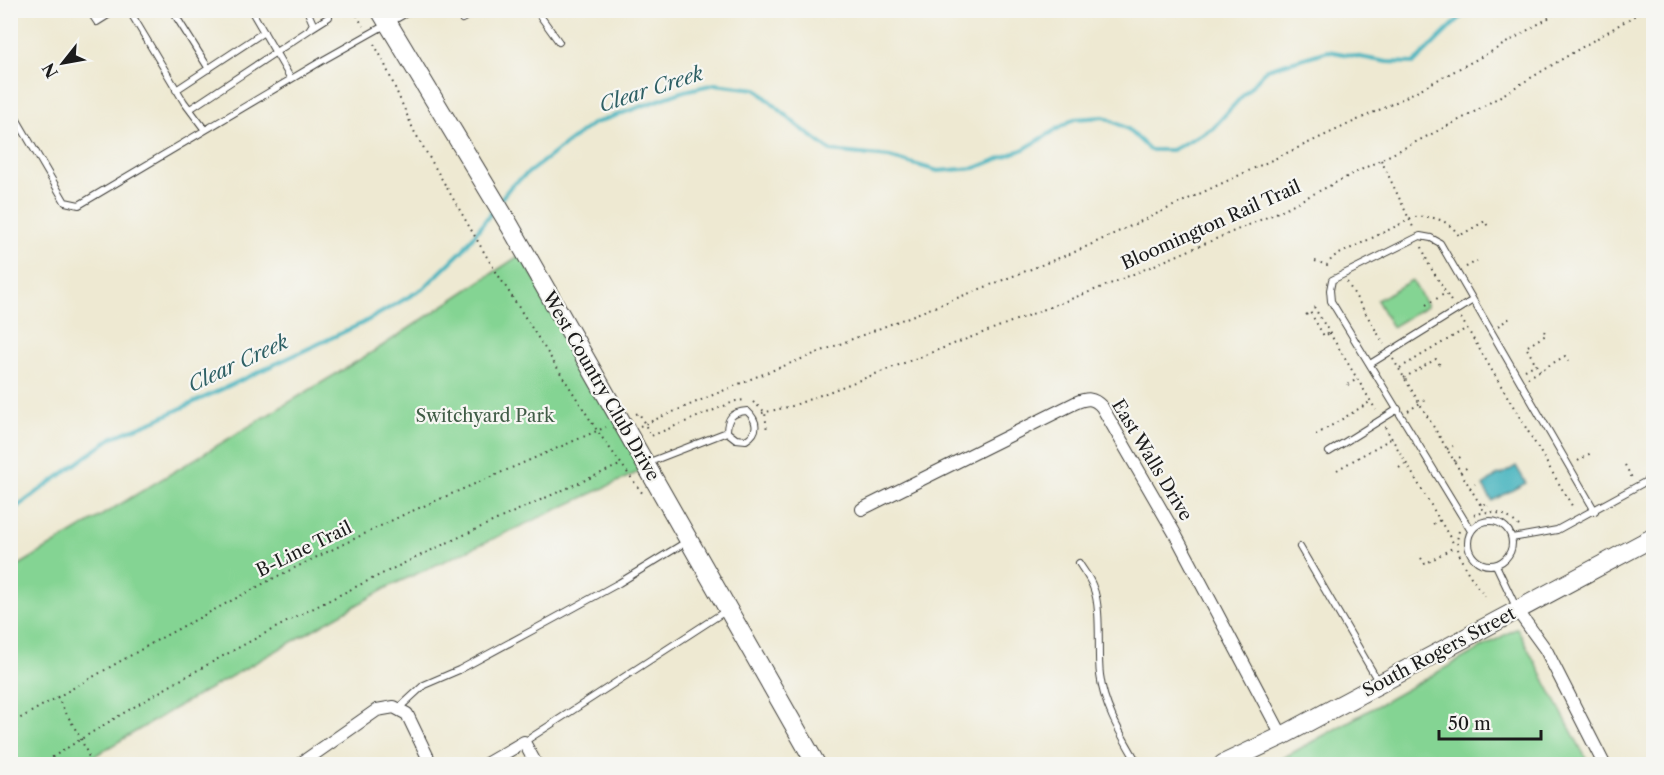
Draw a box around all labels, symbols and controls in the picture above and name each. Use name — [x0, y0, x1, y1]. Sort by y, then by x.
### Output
north arrow — [33, 33, 93, 93]
text: N — [38, 60, 62, 82]
water label: Clear Creek — [596, 61, 707, 117]
street label: Bloomington Rail Trail — [1118, 175, 1304, 275]
street label: West Country Club Drive — [537, 286, 664, 485]
water label: Clear Creek — [184, 329, 293, 397]
street label: East Walls Drive — [1107, 395, 1197, 525]
park label: Switchyard Park — [416, 405, 556, 427]
street label: B-Line Trail — [253, 516, 355, 582]
street label: South Rogers Street — [1359, 602, 1520, 702]
scale bar — [1439, 703, 1541, 741]
text: 50 m — [1448, 713, 1491, 735]

